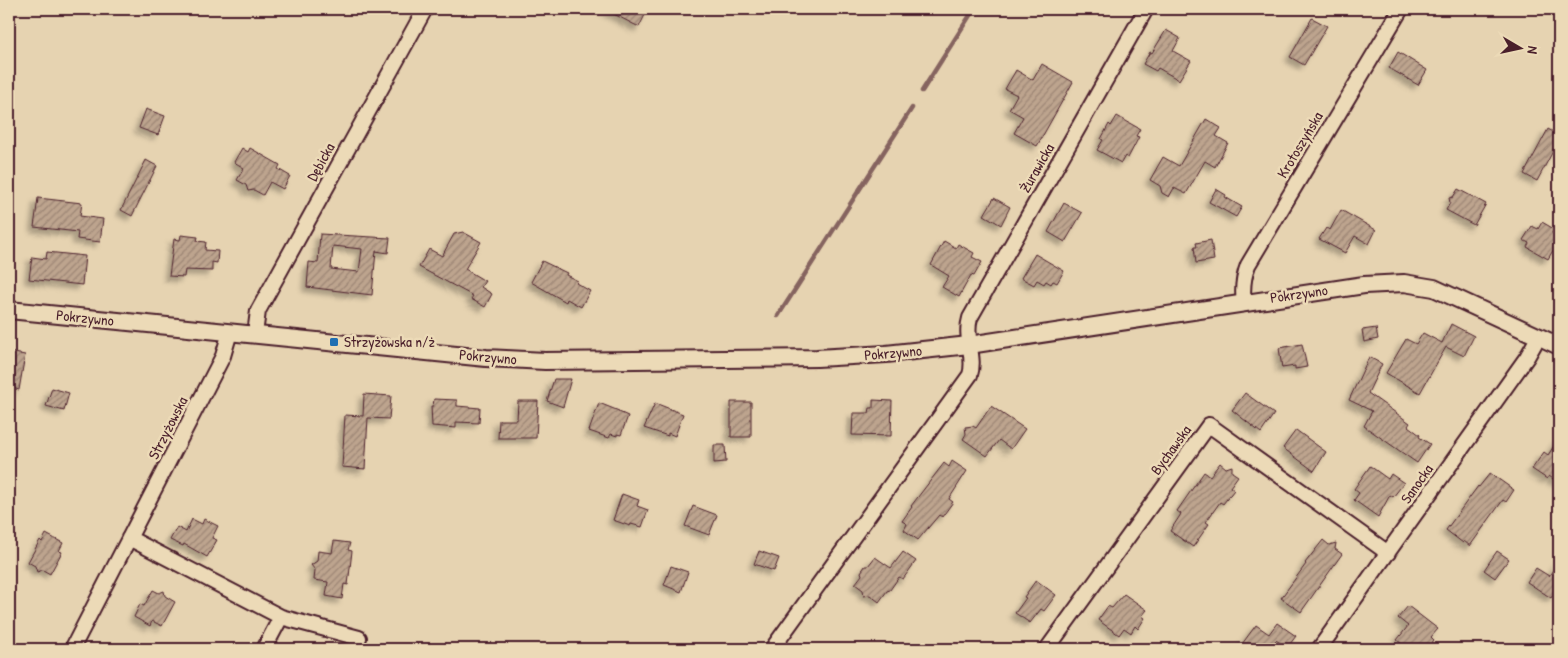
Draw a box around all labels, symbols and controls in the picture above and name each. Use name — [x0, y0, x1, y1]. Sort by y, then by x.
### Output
north arrow — [1496, 22, 1546, 72]
text: N — [1523, 45, 1543, 56]
street label: Krotoszyńska — [1271, 107, 1328, 182]
street label: Dębicka — [302, 139, 340, 185]
street label: Żurawicka — [1014, 139, 1059, 196]
street label: Pokrzywno — [1269, 279, 1329, 308]
street label: Pokrzywno — [55, 304, 115, 331]
place label: Strzyżowska n/ż — [344, 331, 435, 352]
marker: Strzyżowska n/ż — [328, 336, 340, 348]
street label: Pokrzywno — [863, 340, 923, 365]
street label: Pokrzywno — [458, 344, 518, 369]
street label: Strzyżowska — [143, 393, 192, 463]
street label: Bychawska — [1145, 420, 1196, 479]
street label: Sanocka — [1396, 460, 1438, 508]

